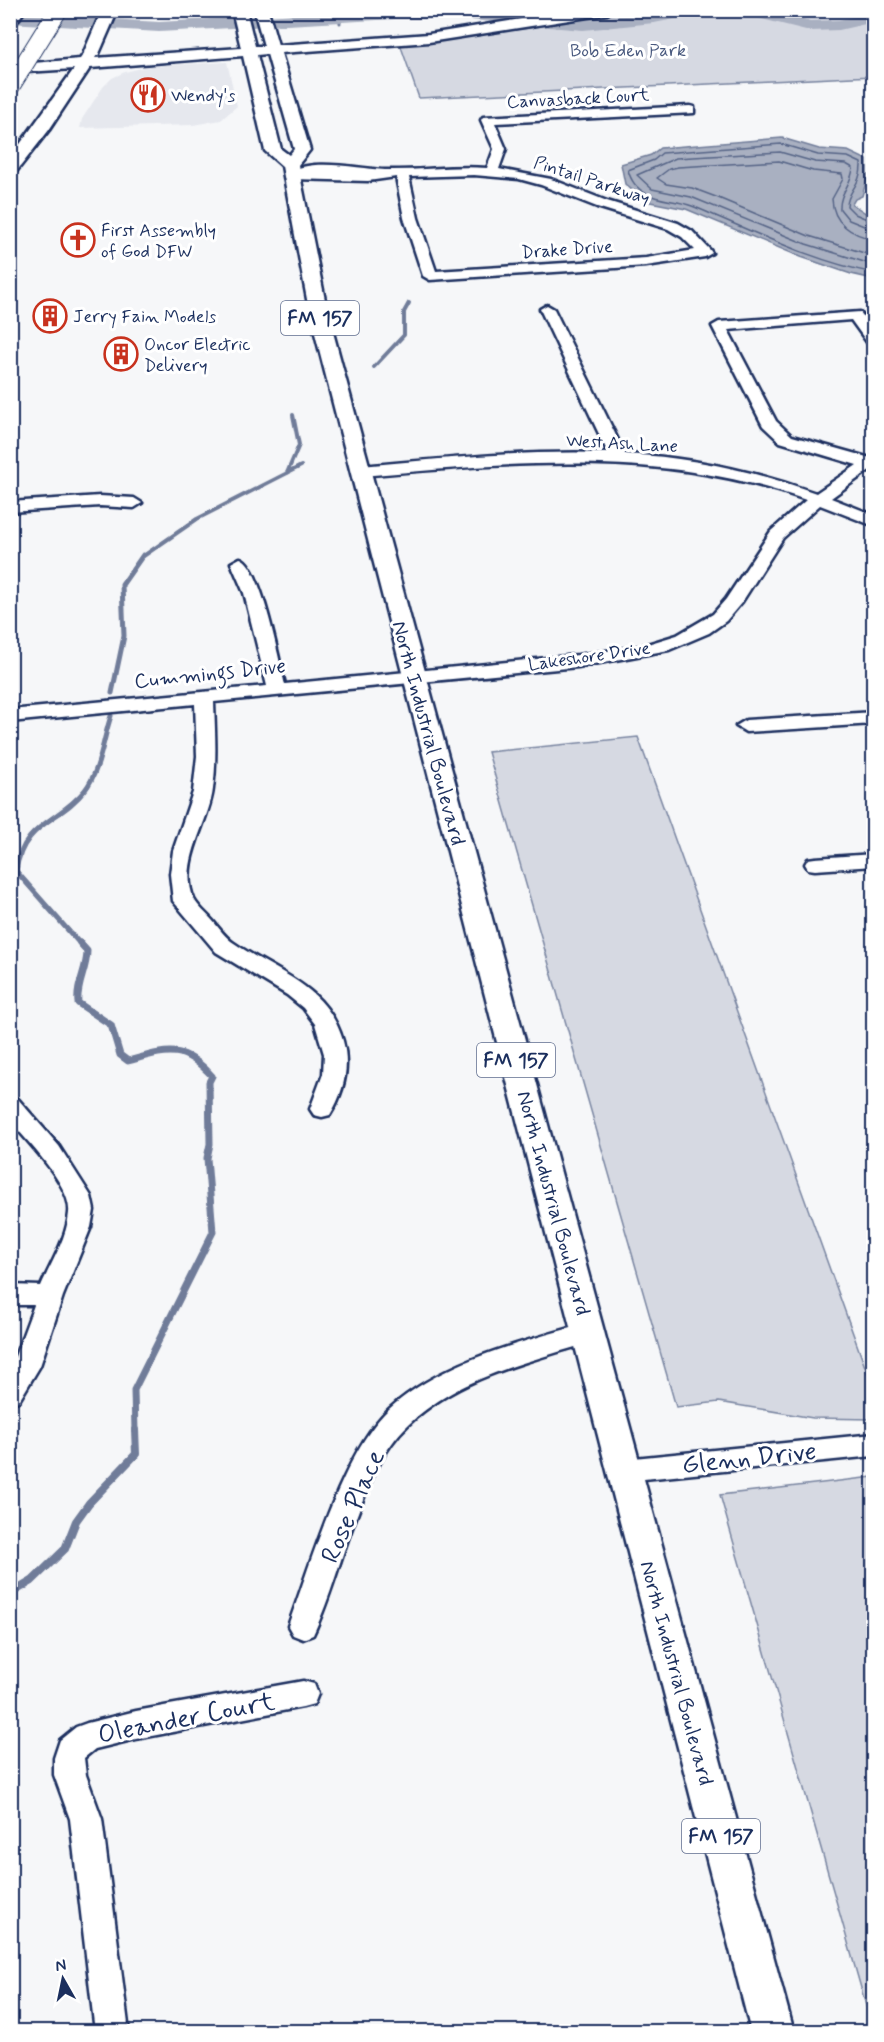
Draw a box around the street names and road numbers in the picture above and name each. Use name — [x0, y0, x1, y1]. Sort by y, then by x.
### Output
street label: Canvasback Court — [506, 83, 650, 115]
street label: Pintail Parkway — [531, 151, 653, 211]
street label: Drake Drive — [521, 235, 614, 265]
road number: FM 157 — [281, 301, 359, 335]
street label: West Ash Lane — [565, 429, 679, 459]
street label: North Industrial Boulevard — [385, 618, 472, 849]
street label: Lakeshore Drive — [527, 637, 652, 677]
street label: Cummings Drive — [133, 652, 288, 698]
road number: FM 157 — [477, 1043, 555, 1077]
street label: North Industrial Boulevard — [510, 1088, 597, 1319]
street label: Glenn Drive — [680, 1435, 818, 1483]
street label: Rose Place — [314, 1445, 394, 1569]
street label: North Industrial Boulevard — [633, 1558, 720, 1789]
street label: Oleander Court — [95, 1685, 278, 1753]
road number: FM 157 — [682, 1819, 760, 1853]

